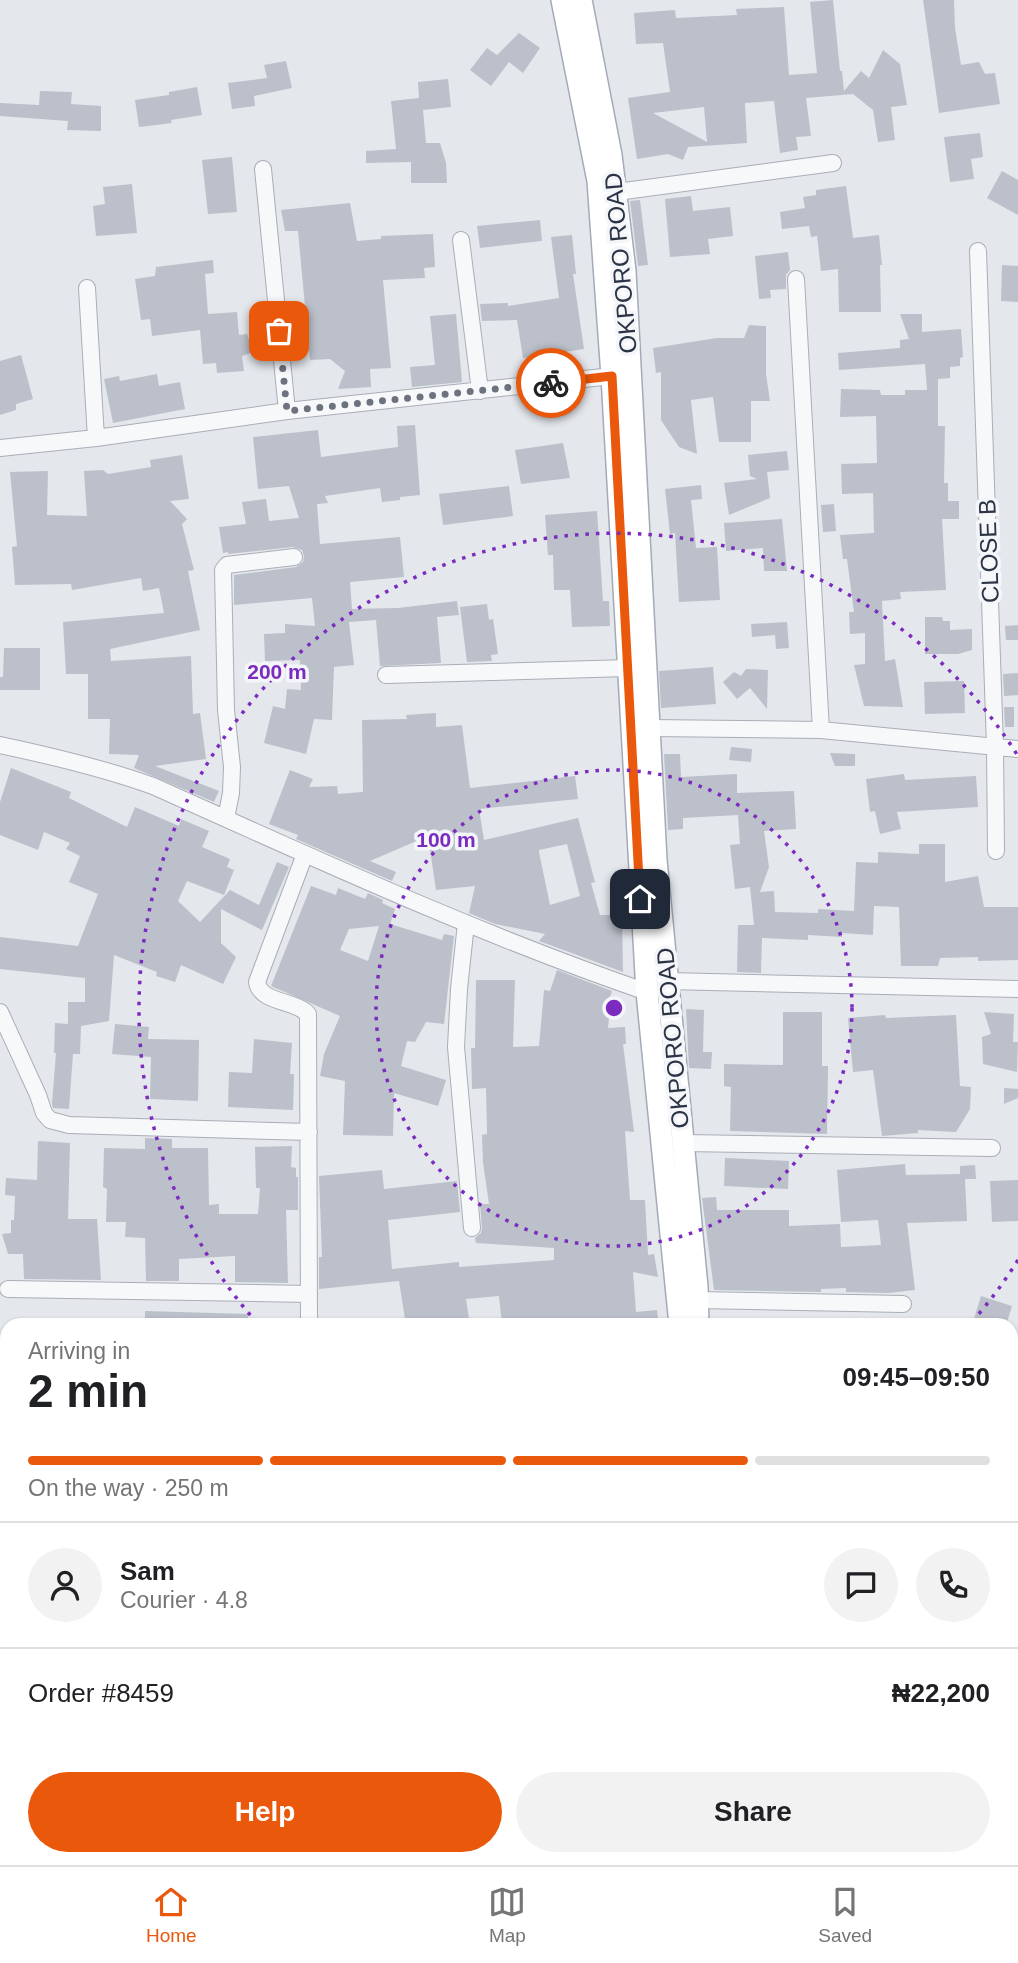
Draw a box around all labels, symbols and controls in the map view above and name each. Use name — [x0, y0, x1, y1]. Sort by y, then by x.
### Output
street label: OKPORO ROAD — [599, 172, 642, 355]
pin — [249, 301, 309, 361]
icon: bag — [260, 312, 298, 350]
courier — [516, 348, 586, 418]
icon: bike — [532, 364, 570, 402]
street label: CLOSE B — [973, 499, 1004, 603]
text: 200 m — [247, 660, 307, 683]
text: 100 m — [416, 828, 476, 851]
pin — [610, 869, 670, 929]
icon: home — [621, 880, 659, 918]
street label: OKPORO ROAD — [651, 947, 694, 1130]
centre of rings — [602, 996, 626, 1020]
text: Arriving in — [28, 1338, 130, 1364]
text: 09:45–09:50 — [843, 1362, 990, 1392]
text: 2 min — [28, 1365, 148, 1417]
text: On the way · 250 m — [28, 1475, 229, 1501]
button: person — [28, 1548, 102, 1622]
button: chat — [824, 1548, 898, 1622]
button: phone — [916, 1548, 990, 1622]
text: Sam — [120, 1556, 175, 1586]
text: Courier · 4.8 — [120, 1587, 248, 1613]
text: Order #8459 — [28, 1678, 174, 1708]
text: ₦22,200 — [892, 1678, 990, 1708]
button: Help — [28, 1772, 502, 1852]
button: Share — [516, 1772, 990, 1852]
tab: Home — [146, 1883, 197, 1947]
tab: Map — [488, 1883, 526, 1947]
tab: Saved — [818, 1883, 872, 1947]

